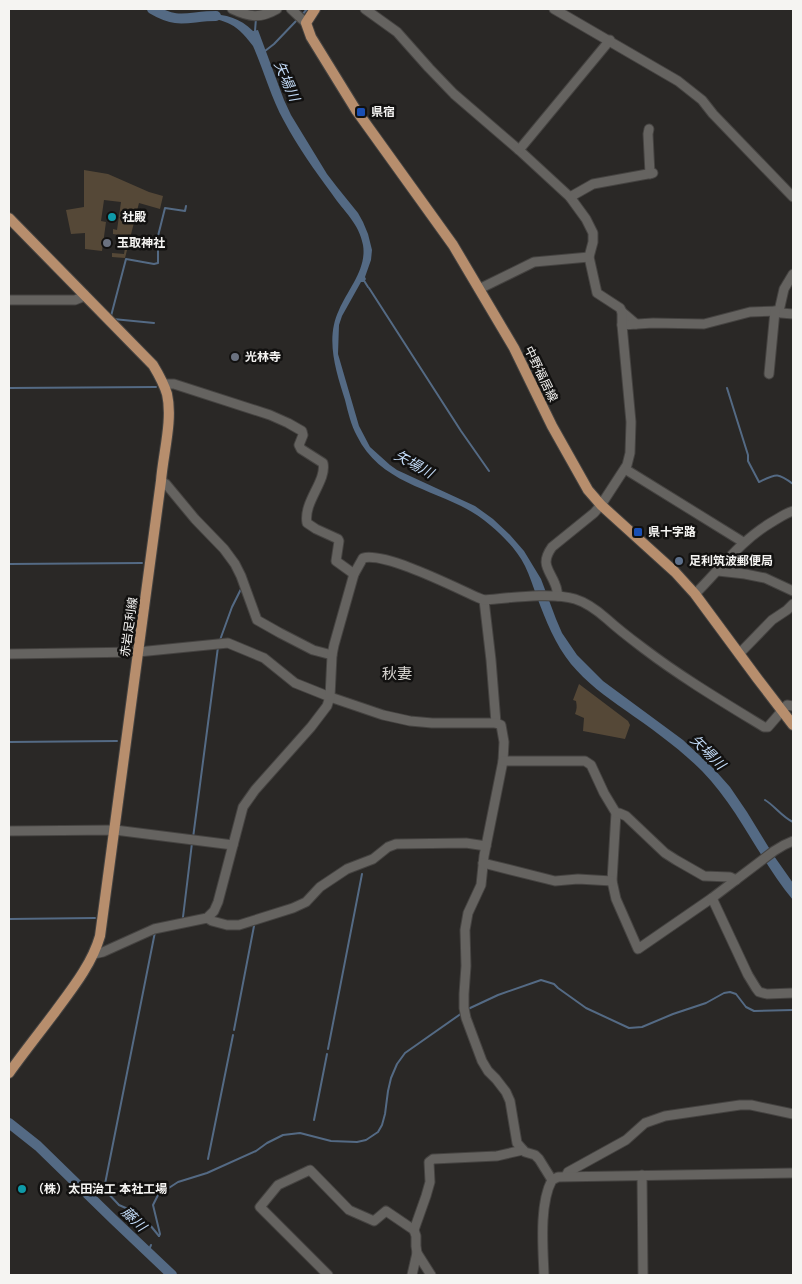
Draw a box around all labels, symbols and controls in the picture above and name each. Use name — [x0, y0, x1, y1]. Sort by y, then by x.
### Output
water label: 矢場川 — [270, 58, 305, 106]
place label: 県宿 — [371, 104, 395, 119]
marker: 県宿 — [355, 106, 367, 118]
place label: 社殿 — [122, 209, 146, 224]
marker: 社殿 — [106, 211, 118, 223]
place label: 玉取神社 — [117, 235, 165, 250]
marker: 玉取神社 — [101, 237, 113, 249]
street label: 中野福居線 — [522, 344, 561, 404]
place label: 光林寺 — [245, 349, 281, 364]
marker: 光林寺 — [229, 351, 241, 363]
water label: 矢場川 — [391, 446, 438, 483]
place label: 県十字路 — [648, 524, 696, 539]
marker: 県十字路 — [632, 526, 644, 538]
place label: 足利筑波郵便局 — [689, 553, 773, 568]
marker: 足利筑波郵便局 — [673, 555, 685, 567]
street label: 赤岩足利線 — [117, 596, 140, 658]
district label: 秋妻 — [382, 664, 412, 683]
water label: 矢場川 — [687, 731, 731, 775]
place label: （株）太田治工 本社工場 — [32, 1181, 167, 1196]
marker: （株）太田治工 本社工場 — [16, 1183, 28, 1195]
water label: 藤川 — [118, 1203, 152, 1237]

